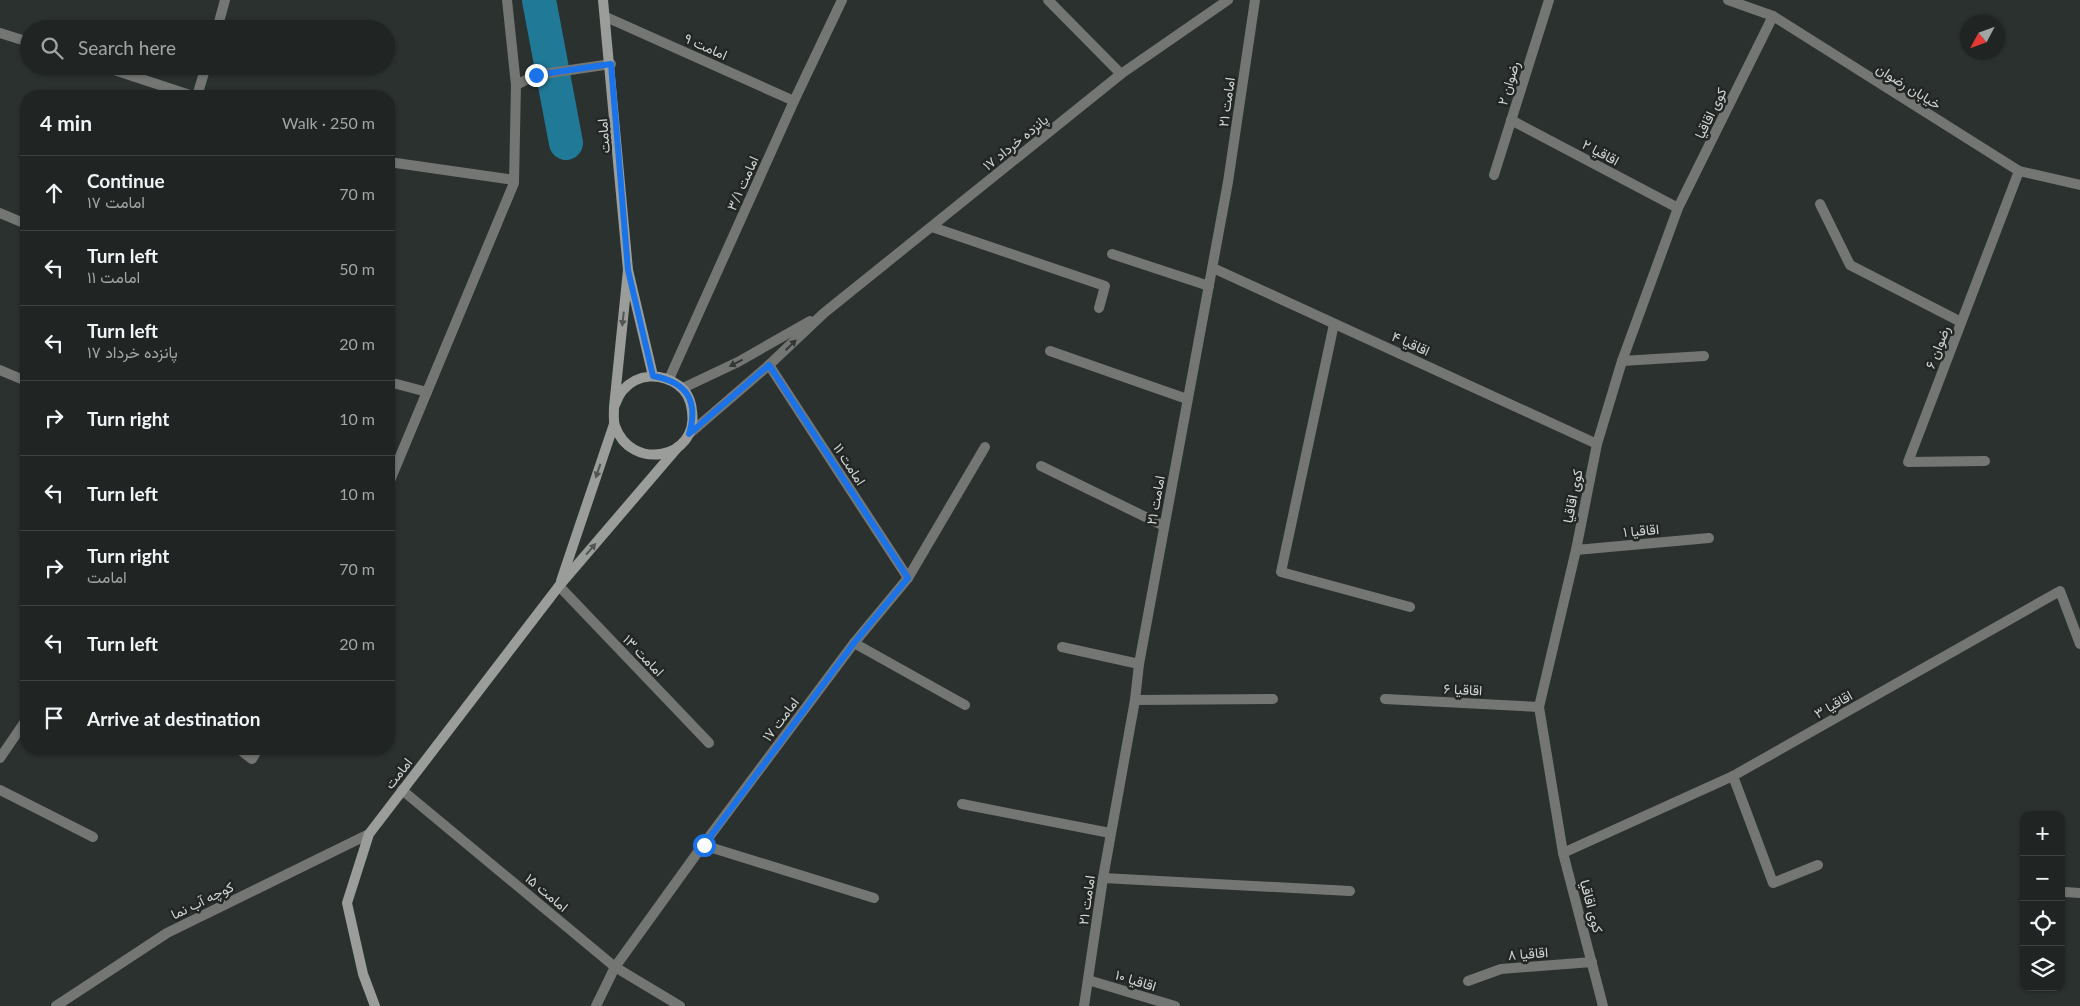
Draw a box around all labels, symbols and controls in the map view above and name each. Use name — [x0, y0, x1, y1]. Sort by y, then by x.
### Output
north arrow — [1960, 15, 2005, 60]
search box — [20, 20, 395, 75]
street label: امامت ۹ — [682, 29, 730, 63]
icon: search — [38, 34, 66, 62]
text: Search here — [78, 36, 176, 59]
street label: رضوان ۲ — [1493, 59, 1524, 107]
street label: خیابان رضوان — [1873, 59, 1945, 113]
route end — [525, 64, 548, 87]
street label: امامت ۲۱ — [1214, 76, 1238, 128]
street label: کوی اقاقیا — [1690, 85, 1730, 142]
text: 4 min — [40, 110, 92, 135]
street label: پانزده خرداد ۱۷ — [979, 110, 1052, 175]
text: Walk · 250 m — [282, 113, 375, 132]
street label: امامت — [593, 118, 613, 154]
street label: اقاقیا ۲ — [1580, 135, 1622, 169]
street label: امامت ۳/۱ — [722, 153, 762, 213]
text: Continue — [87, 169, 165, 192]
icon: ahead — [40, 179, 68, 207]
text: 70 m — [339, 184, 375, 203]
text: امامت ۱۷ — [87, 192, 145, 211]
text: Turn left — [87, 244, 158, 267]
icon: left — [40, 254, 68, 282]
text: 50 m — [339, 259, 375, 278]
text: امامت ۱۱ — [87, 267, 140, 286]
one-way arrow — [619, 311, 627, 327]
text: Turn left — [87, 319, 158, 342]
street label: رضوان ۶ — [1921, 323, 1954, 371]
street label: اقاقیا ۴ — [1389, 327, 1433, 359]
icon: left — [40, 329, 68, 357]
text: 20 m — [339, 334, 375, 353]
one-way arrow — [785, 339, 797, 351]
text: پانزده خرداد ۱۷ — [87, 342, 178, 361]
one-way arrow — [729, 359, 743, 367]
icon: right — [40, 404, 68, 432]
text: Turn right — [87, 407, 169, 430]
text: 10 m — [339, 409, 375, 428]
street label: امامت ۱۱ — [830, 440, 870, 488]
one-way arrow — [594, 463, 602, 478]
street label: کوی اقاقیا — [1558, 468, 1587, 524]
street label: امامت ۲۱ — [1142, 474, 1168, 526]
icon: left — [40, 479, 68, 507]
text: Turn left — [87, 482, 158, 505]
text: 10 m — [339, 484, 375, 503]
street label: اقاقیا ۱ — [1622, 520, 1660, 540]
one-way arrow — [585, 543, 596, 556]
text: Turn right — [87, 544, 169, 567]
icon: right — [40, 554, 68, 582]
text: 70 m — [339, 559, 375, 578]
text: امامت — [87, 567, 127, 586]
icon: left — [40, 629, 68, 657]
street label: امامت ۱۳ — [620, 630, 668, 680]
text: Turn left — [87, 632, 158, 655]
text: 20 m — [339, 634, 375, 653]
street label: اقاقیا ۶ — [1443, 679, 1483, 699]
street label: اقاقیا ۳ — [1811, 686, 1855, 722]
street label: امامت ۱۷ — [758, 694, 802, 744]
icon: arrive — [40, 704, 68, 732]
text: Arrive at destination — [87, 707, 260, 730]
street label: امامت — [381, 754, 415, 792]
map controls — [2020, 811, 2065, 991]
button: + — [2020, 811, 2065, 856]
route start — [693, 834, 716, 857]
button: − — [2020, 856, 2065, 901]
street label: امامت ۱۵ — [522, 869, 572, 915]
street label: امامت ۲۱ — [1074, 874, 1098, 926]
street label: کوچه آب نما — [168, 878, 237, 924]
street label: کوی اقاقیا — [1576, 878, 1607, 935]
button: locate — [2020, 901, 2065, 946]
street label: اقاقیا ۸ — [1507, 943, 1549, 963]
button: layers — [2020, 946, 2065, 991]
street label: اقاقیا ۱۰ — [1113, 966, 1159, 994]

